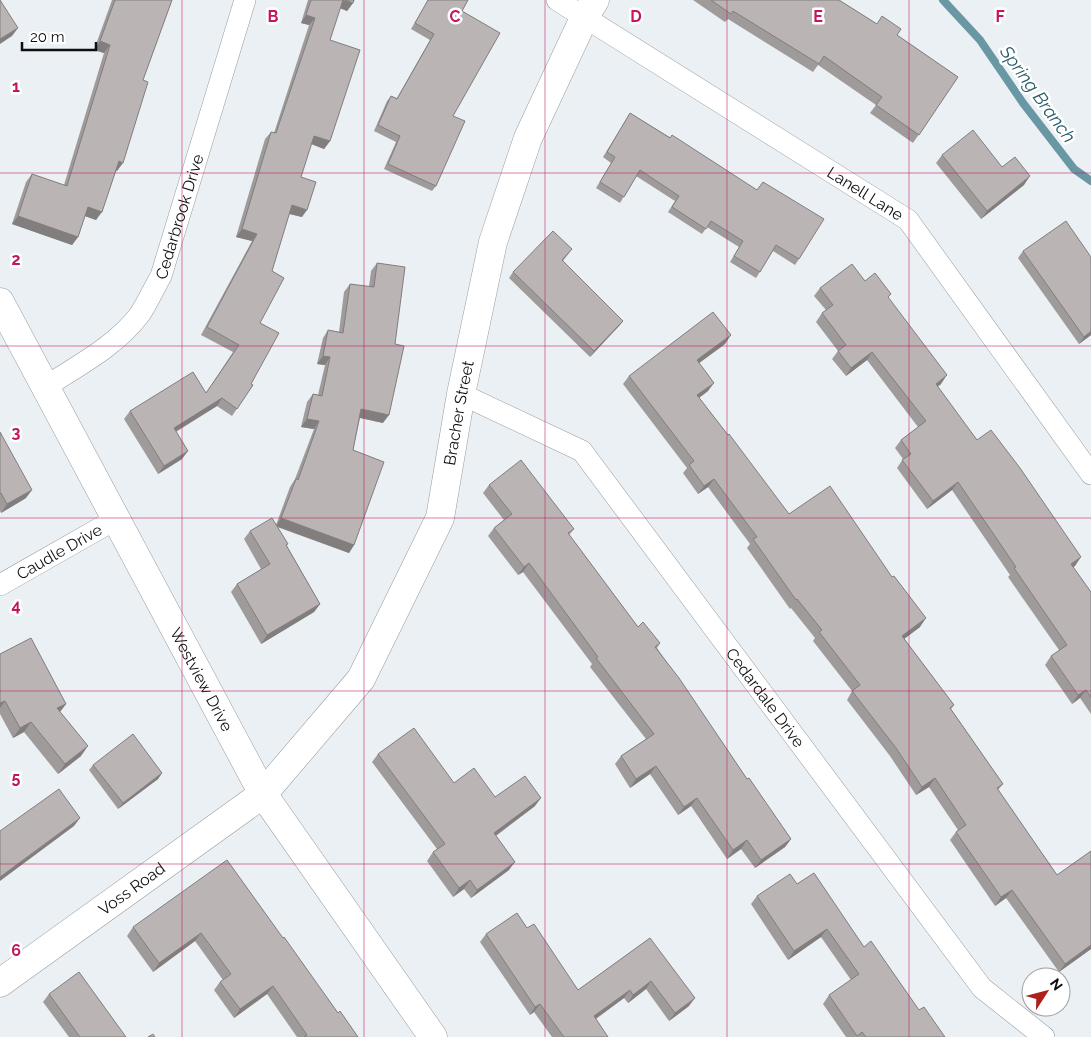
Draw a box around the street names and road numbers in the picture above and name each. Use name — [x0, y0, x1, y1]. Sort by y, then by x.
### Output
street label: Cedarbrook Drive — [151, 152, 207, 281]
street label: Lanell Lane — [824, 162, 907, 224]
street label: Bracher Street — [440, 358, 477, 467]
street label: Caudle Drive — [13, 520, 105, 583]
street label: Westview Drive — [166, 625, 237, 734]
street label: Cedardale Drive — [722, 644, 809, 751]
street label: Voss Road — [95, 858, 169, 919]

